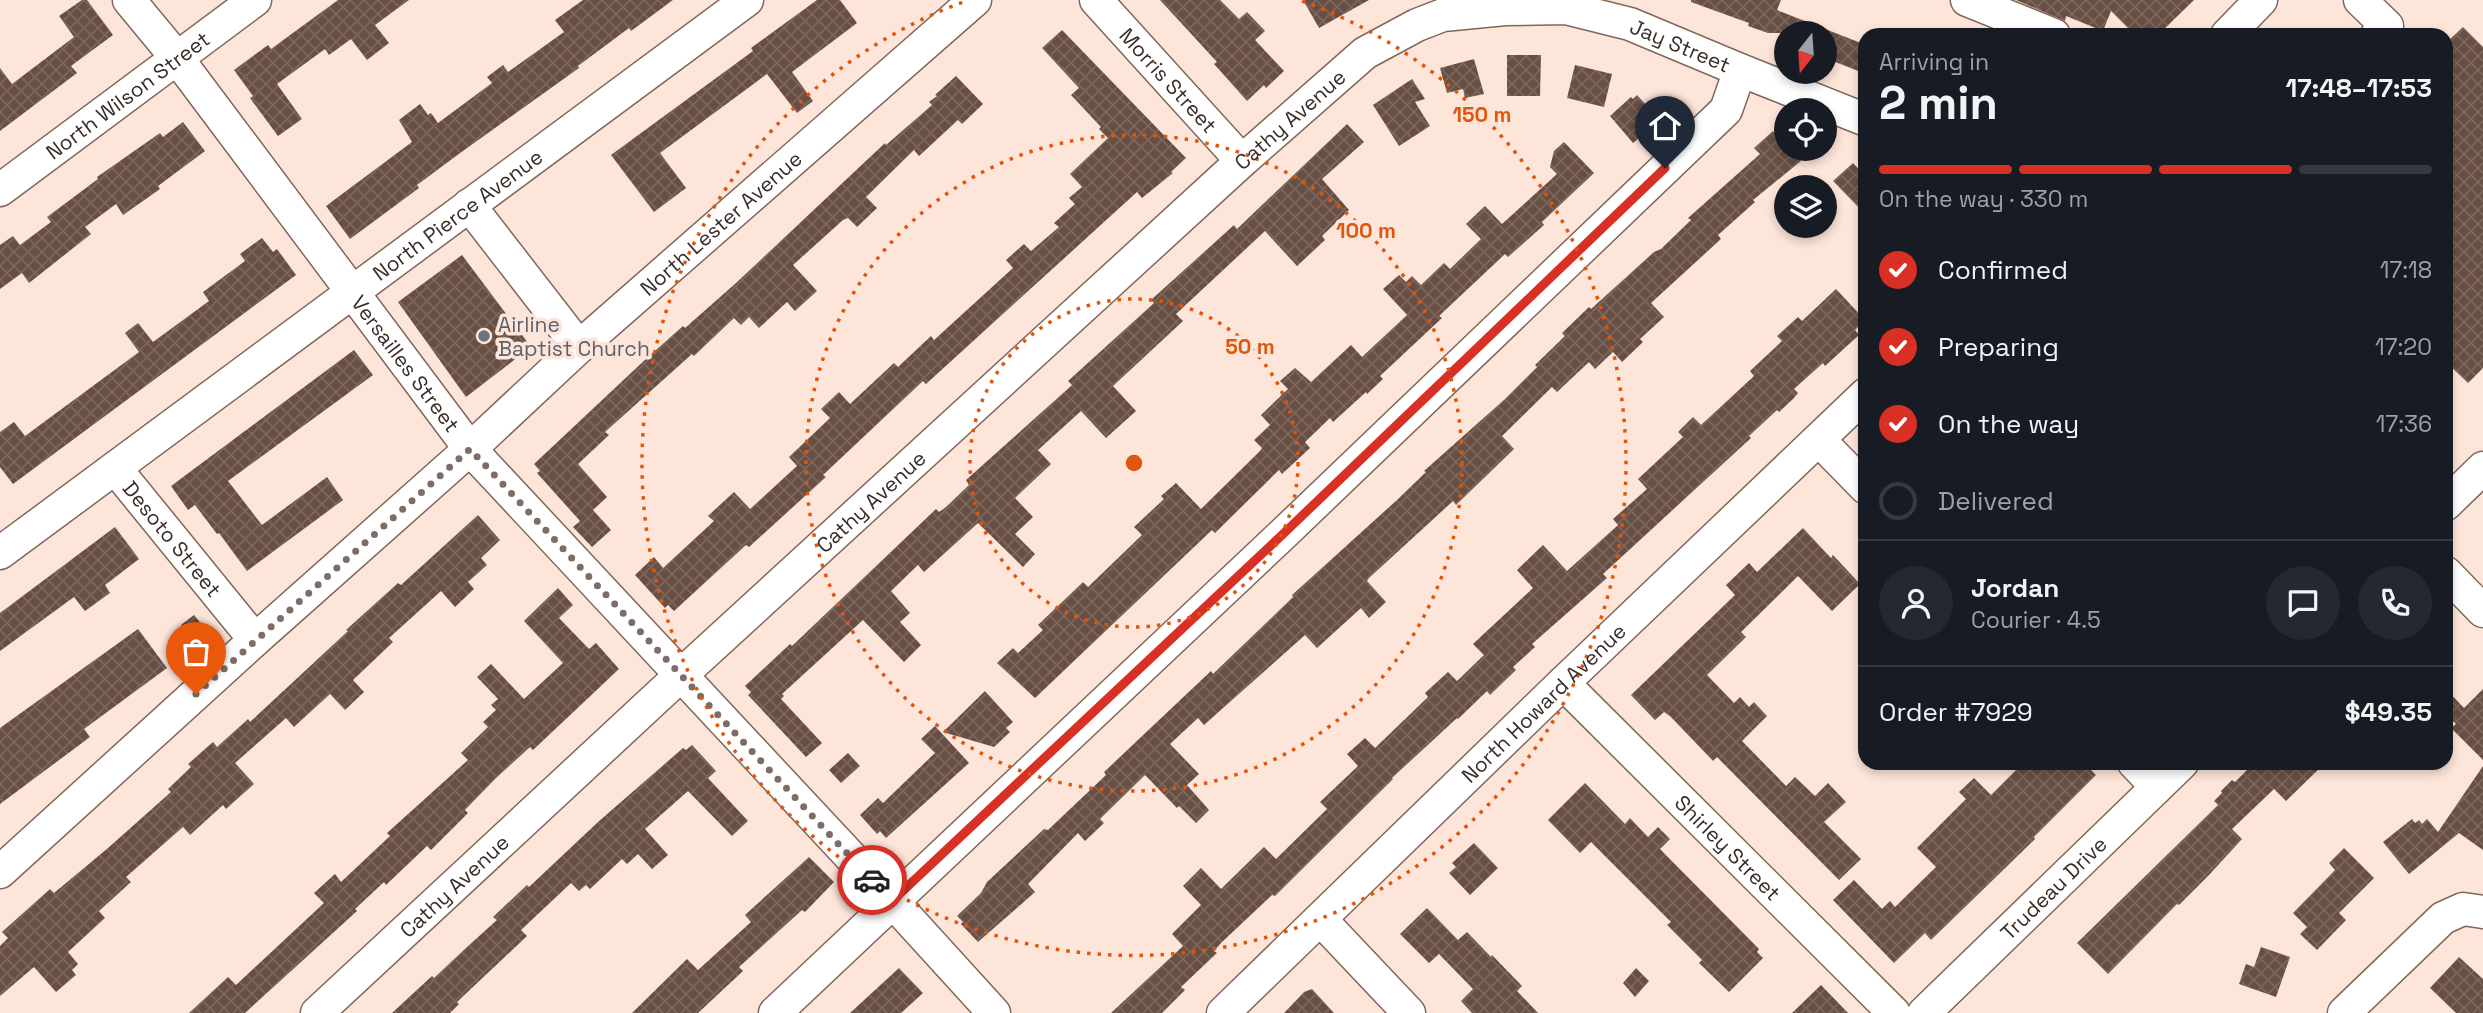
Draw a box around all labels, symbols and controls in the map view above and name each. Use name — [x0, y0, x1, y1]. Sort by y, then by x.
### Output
street label: Jay Street — [1626, 12, 1735, 78]
north arrow — [1774, 21, 1838, 84]
map controls — [1774, 21, 1837, 238]
street label: Morris Street — [1114, 22, 1223, 138]
street label: North Wilson Street — [40, 25, 215, 165]
text: Arriving in — [1879, 47, 1989, 77]
street label: Cathy Avenue — [1228, 63, 1351, 175]
text: 17:48–17:53 — [2285, 71, 2432, 105]
text: 2 min — [1879, 74, 1998, 132]
pin — [1635, 96, 1695, 168]
button: locate — [1774, 98, 1837, 161]
text: 150 m — [1453, 101, 1511, 128]
icon: home — [1646, 107, 1684, 145]
street label: North Pierce Avenue — [367, 143, 548, 286]
street label: North Lester Avenue — [634, 145, 807, 301]
button: layers — [1774, 175, 1837, 238]
text: On the way · 330 m — [1879, 184, 2088, 214]
text: 100 m — [1336, 217, 1396, 244]
icon: check — [1879, 251, 1917, 289]
text: Confirmed — [1938, 253, 2068, 287]
text: 17:18 — [2380, 255, 2432, 285]
street label: Versailles Street — [346, 290, 466, 437]
place label: Airline Baptist Church — [498, 311, 650, 362]
marker: Airline Baptist Church — [476, 328, 492, 344]
icon: check — [1879, 328, 1917, 366]
text: Preparing — [1938, 330, 2059, 364]
text: 17:20 — [2375, 332, 2432, 362]
text: 50 m — [1225, 333, 1275, 360]
icon: check — [1879, 405, 1917, 443]
text: On the way — [1938, 407, 2079, 441]
text: 17:36 — [2376, 409, 2432, 439]
street label: Cathy Avenue — [810, 444, 931, 558]
centre of rings — [1122, 451, 1146, 475]
street label: Desoto Street — [117, 475, 228, 602]
text: Delivered — [1938, 484, 2054, 518]
button: person — [1879, 566, 1953, 640]
button: chat — [2266, 566, 2340, 640]
button: phone — [2358, 566, 2432, 640]
text: Jordan — [1971, 571, 2059, 605]
text: Courier · 4.5 — [1971, 605, 2101, 635]
street label: North Howard Avenue — [1455, 617, 1631, 788]
pin — [166, 622, 226, 694]
icon: bag — [177, 633, 215, 671]
text: Order #7929 — [1879, 695, 2033, 729]
text: $49.35 — [2345, 695, 2432, 729]
street label: Shirley Street — [1669, 789, 1787, 906]
street label: Cathy Avenue — [394, 828, 514, 943]
street label: Trudeau Drive — [1994, 830, 2112, 945]
courier — [837, 845, 907, 915]
icon: car — [853, 861, 891, 899]

